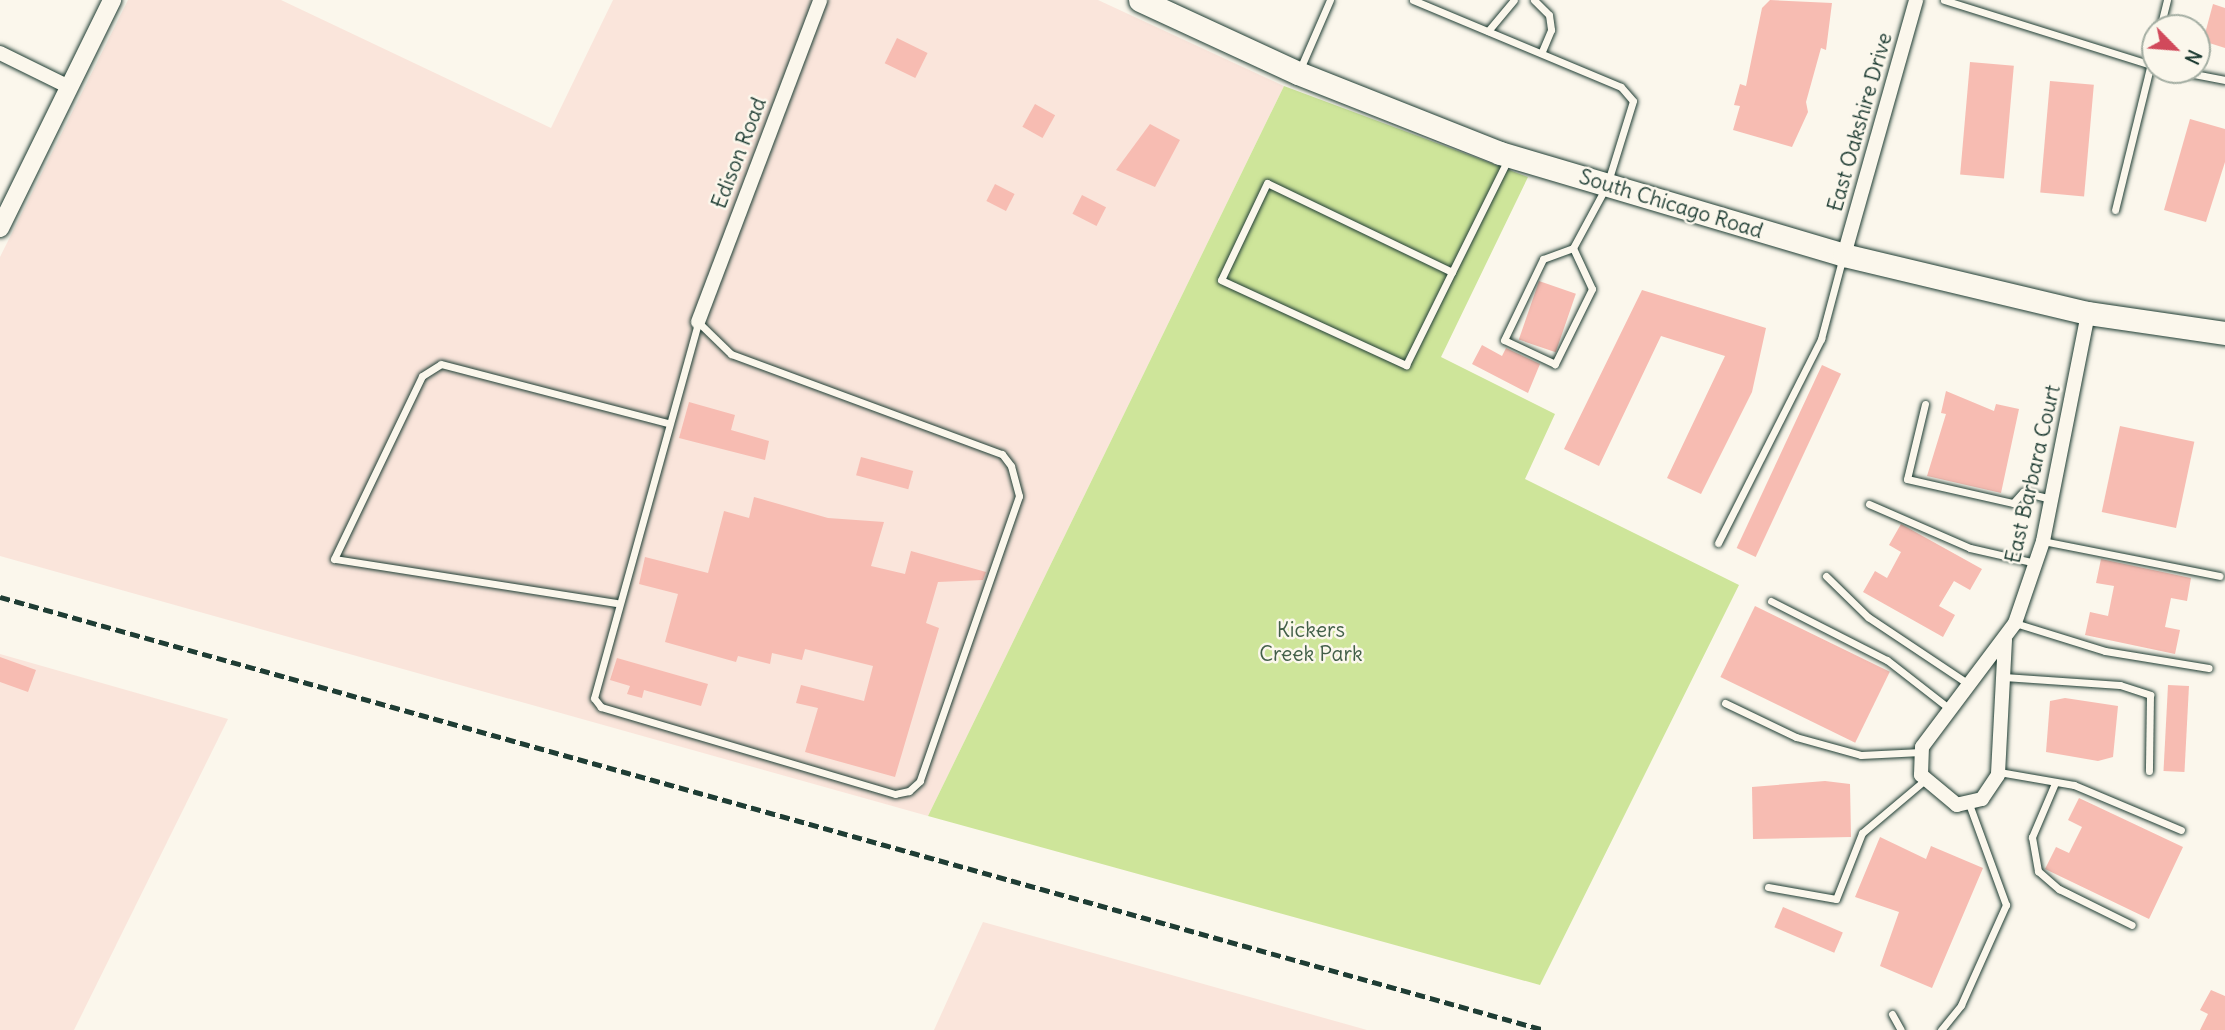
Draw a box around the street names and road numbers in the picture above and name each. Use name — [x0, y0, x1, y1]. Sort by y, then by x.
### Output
street label: East Oakshire Drive — [1822, 30, 1898, 214]
street label: Edison Road — [706, 94, 772, 212]
street label: South Chicago Road — [1576, 164, 1766, 244]
street label: East Barbara Court — [2000, 382, 2066, 566]

